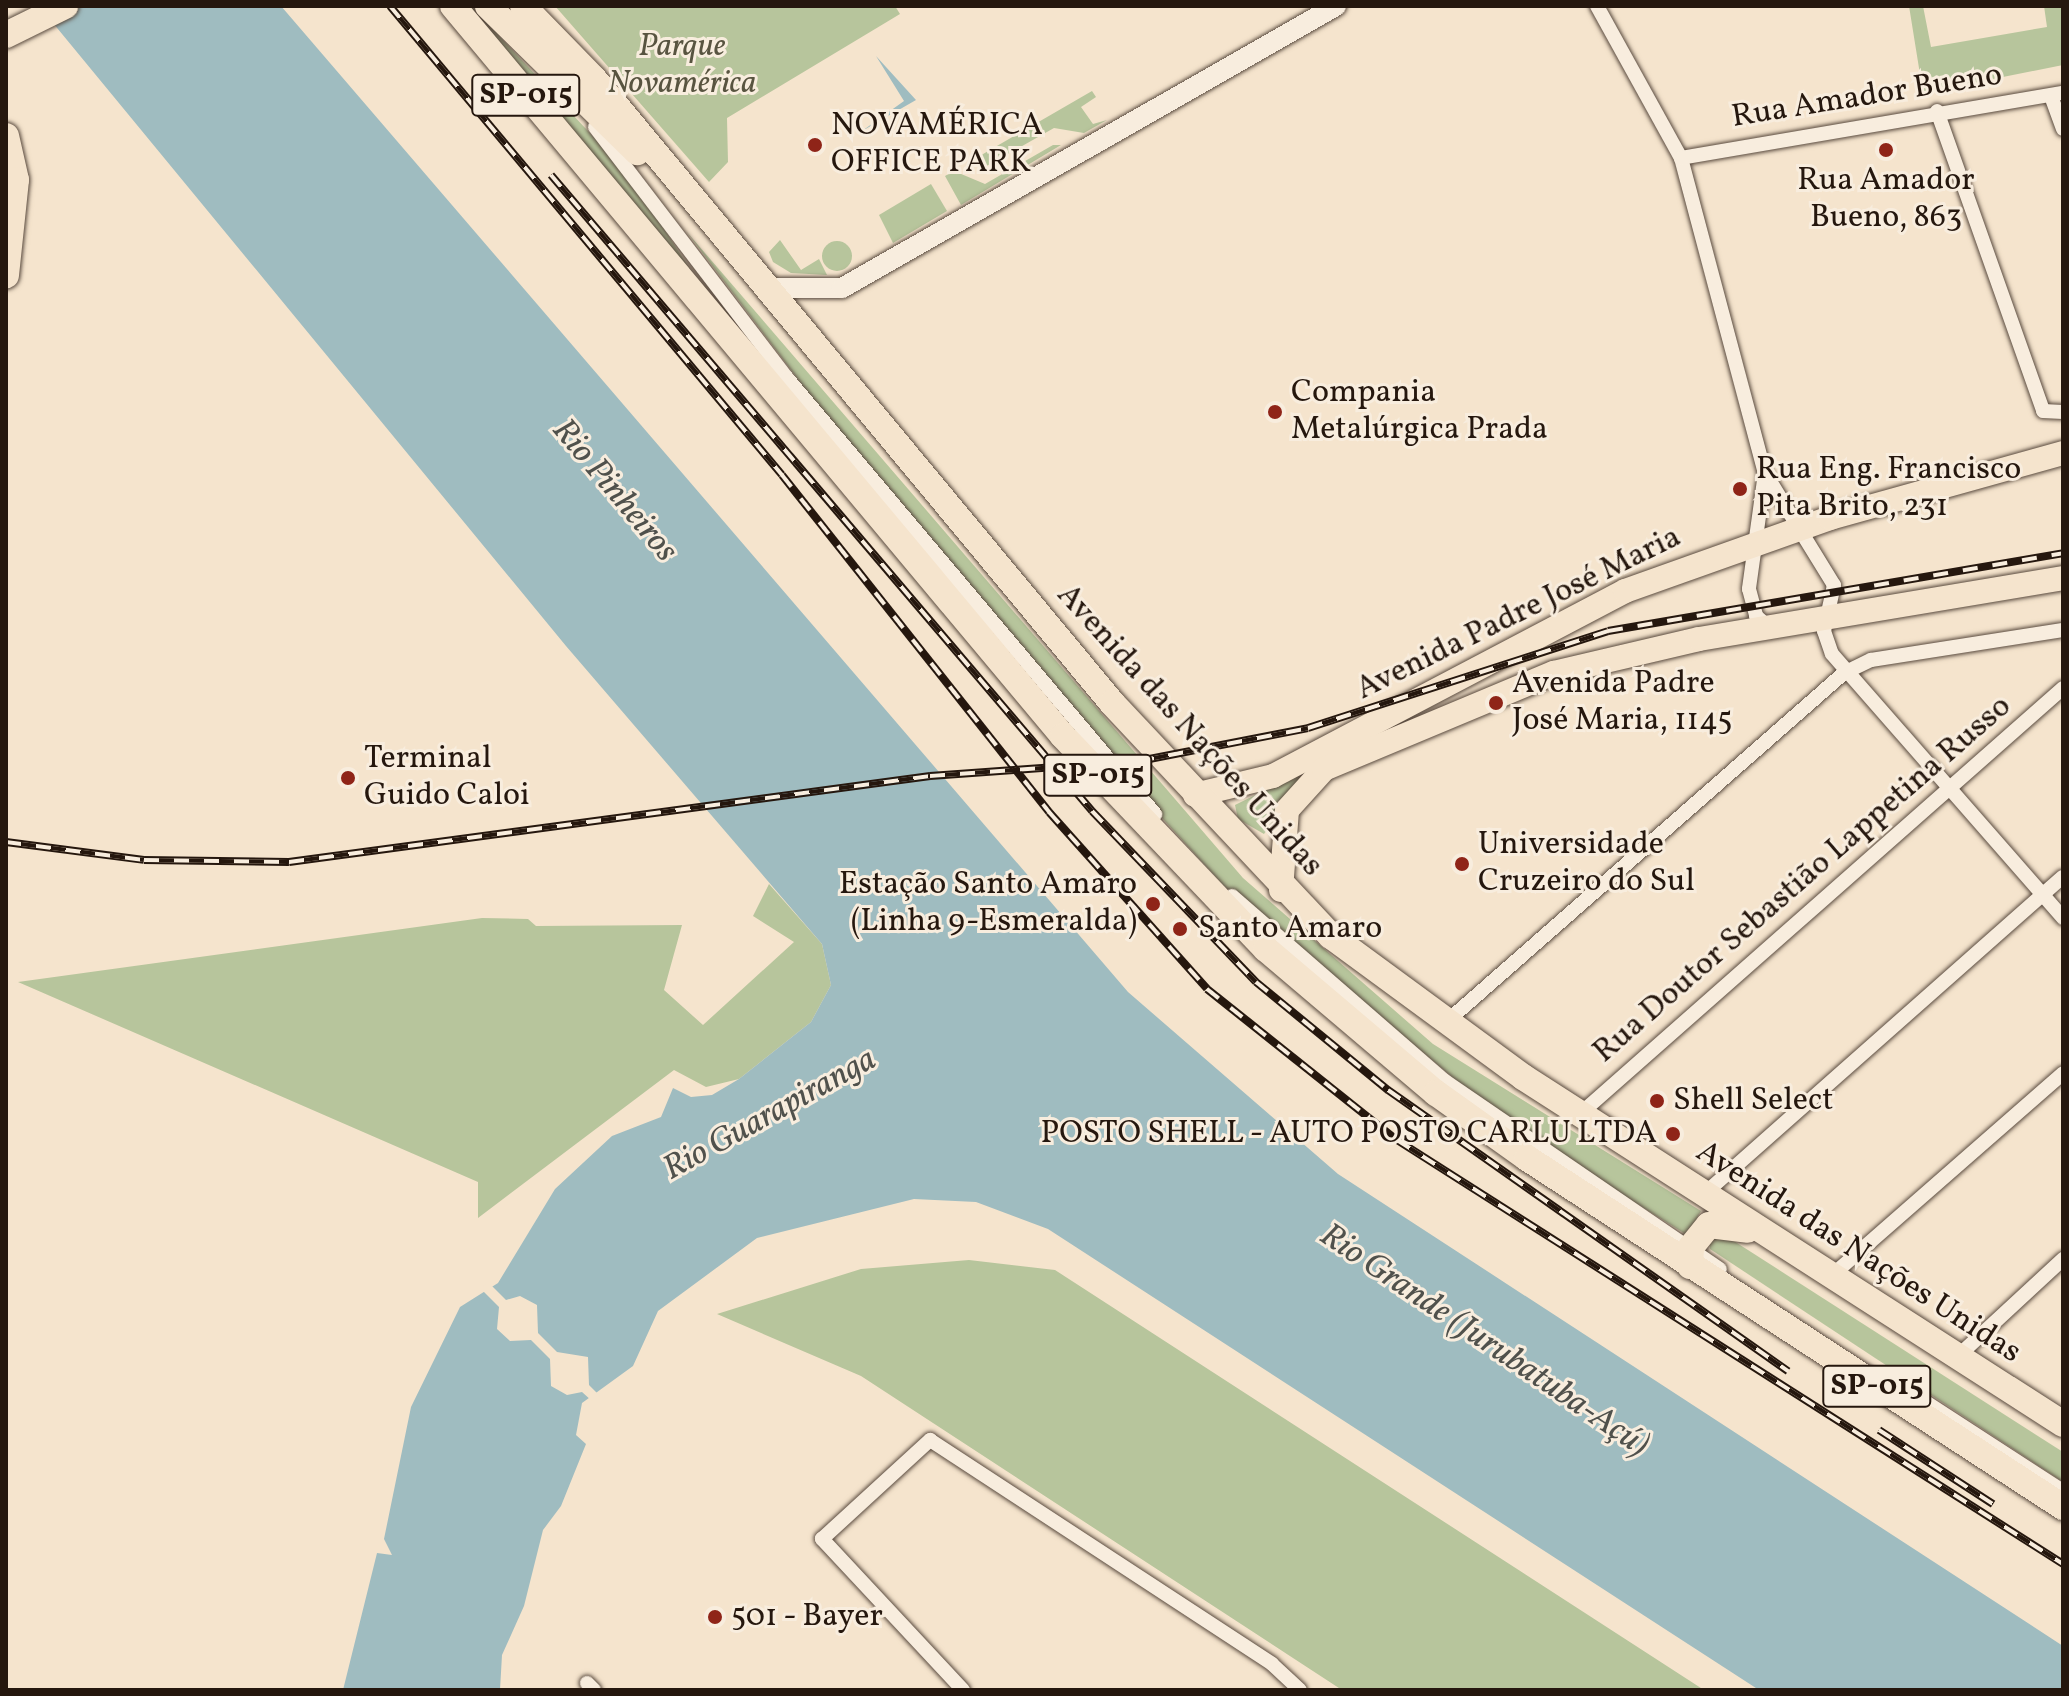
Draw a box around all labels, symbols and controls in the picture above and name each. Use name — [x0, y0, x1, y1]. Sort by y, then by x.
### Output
park label: Parque Novamérica — [608, 29, 756, 104]
street label: Rua Amador Bueno — [1729, 57, 2005, 137]
road number: SP-015 — [470, 69, 582, 121]
place label: NOVAMÉRICA OFFICE PARK — [831, 108, 1043, 183]
marker: NOVAMÉRICA OFFICE PARK — [806, 136, 824, 154]
marker: Rua Amador Bueno, 863 — [1877, 141, 1895, 159]
place label: Rua Amador Bueno, 863 — [1797, 163, 1975, 238]
place label: Compania Metalúrgica Prada — [1291, 375, 1548, 450]
marker: Compania Metalúrgica Prada — [1266, 403, 1284, 421]
water label: Rio Pinheiros — [542, 411, 686, 571]
place label: Rua Eng. Francisco Pita Brito, 231 — [1756, 452, 2021, 527]
marker: Rua Eng. Francisco Pita Brito, 231 — [1731, 480, 1749, 498]
street label: Avenida Padre José Maria — [1350, 519, 1688, 709]
street label: Avenida das Nações Unidas — [1048, 577, 1330, 885]
place label: Avenida Padre José Maria, 1145 — [1512, 666, 1733, 741]
street label: Rua Doutor Sebastião Lappetina Russo — [1586, 688, 2020, 1072]
marker: Avenida Padre José Maria, 1145 — [1487, 694, 1505, 712]
place label: Terminal Guido Caloi — [364, 741, 530, 816]
road number: SP-015 — [1042, 749, 1154, 801]
marker: Terminal Guido Caloi — [339, 769, 357, 787]
place label: Universidade Cruzeiro do Sul — [1478, 827, 1695, 902]
marker: Universidade Cruzeiro do Sul — [1453, 855, 1471, 873]
place label: Estação Santo Amaro (Linha 9-Esmeralda) — [839, 867, 1137, 942]
marker: Estação Santo Amaro (Linha 9-Esmeralda) — [1144, 895, 1162, 913]
place label: Santo Amaro — [1198, 910, 1382, 948]
marker: Santo Amaro — [1169, 918, 1191, 940]
water label: Rio Guarapiranga — [656, 1040, 884, 1190]
place label: Shell Select — [1673, 1082, 1834, 1120]
marker: Shell Select — [1648, 1092, 1666, 1110]
place label: POSTO SHELL - AUTO POSTO CARLU LTDA — [1039, 1115, 1657, 1153]
marker: POSTO SHELL - AUTO POSTO CARLU LTDA — [1664, 1125, 1682, 1143]
street label: Avenida das Nações Unidas — [1688, 1133, 2028, 1373]
water label: Rio Grande (Jurubatuba-Açú) — [1312, 1216, 1656, 1466]
road number: SP-015 — [1821, 1360, 1933, 1412]
place label: 501 - Bayer — [731, 1598, 884, 1636]
marker: 501 - Bayer — [706, 1608, 724, 1626]

